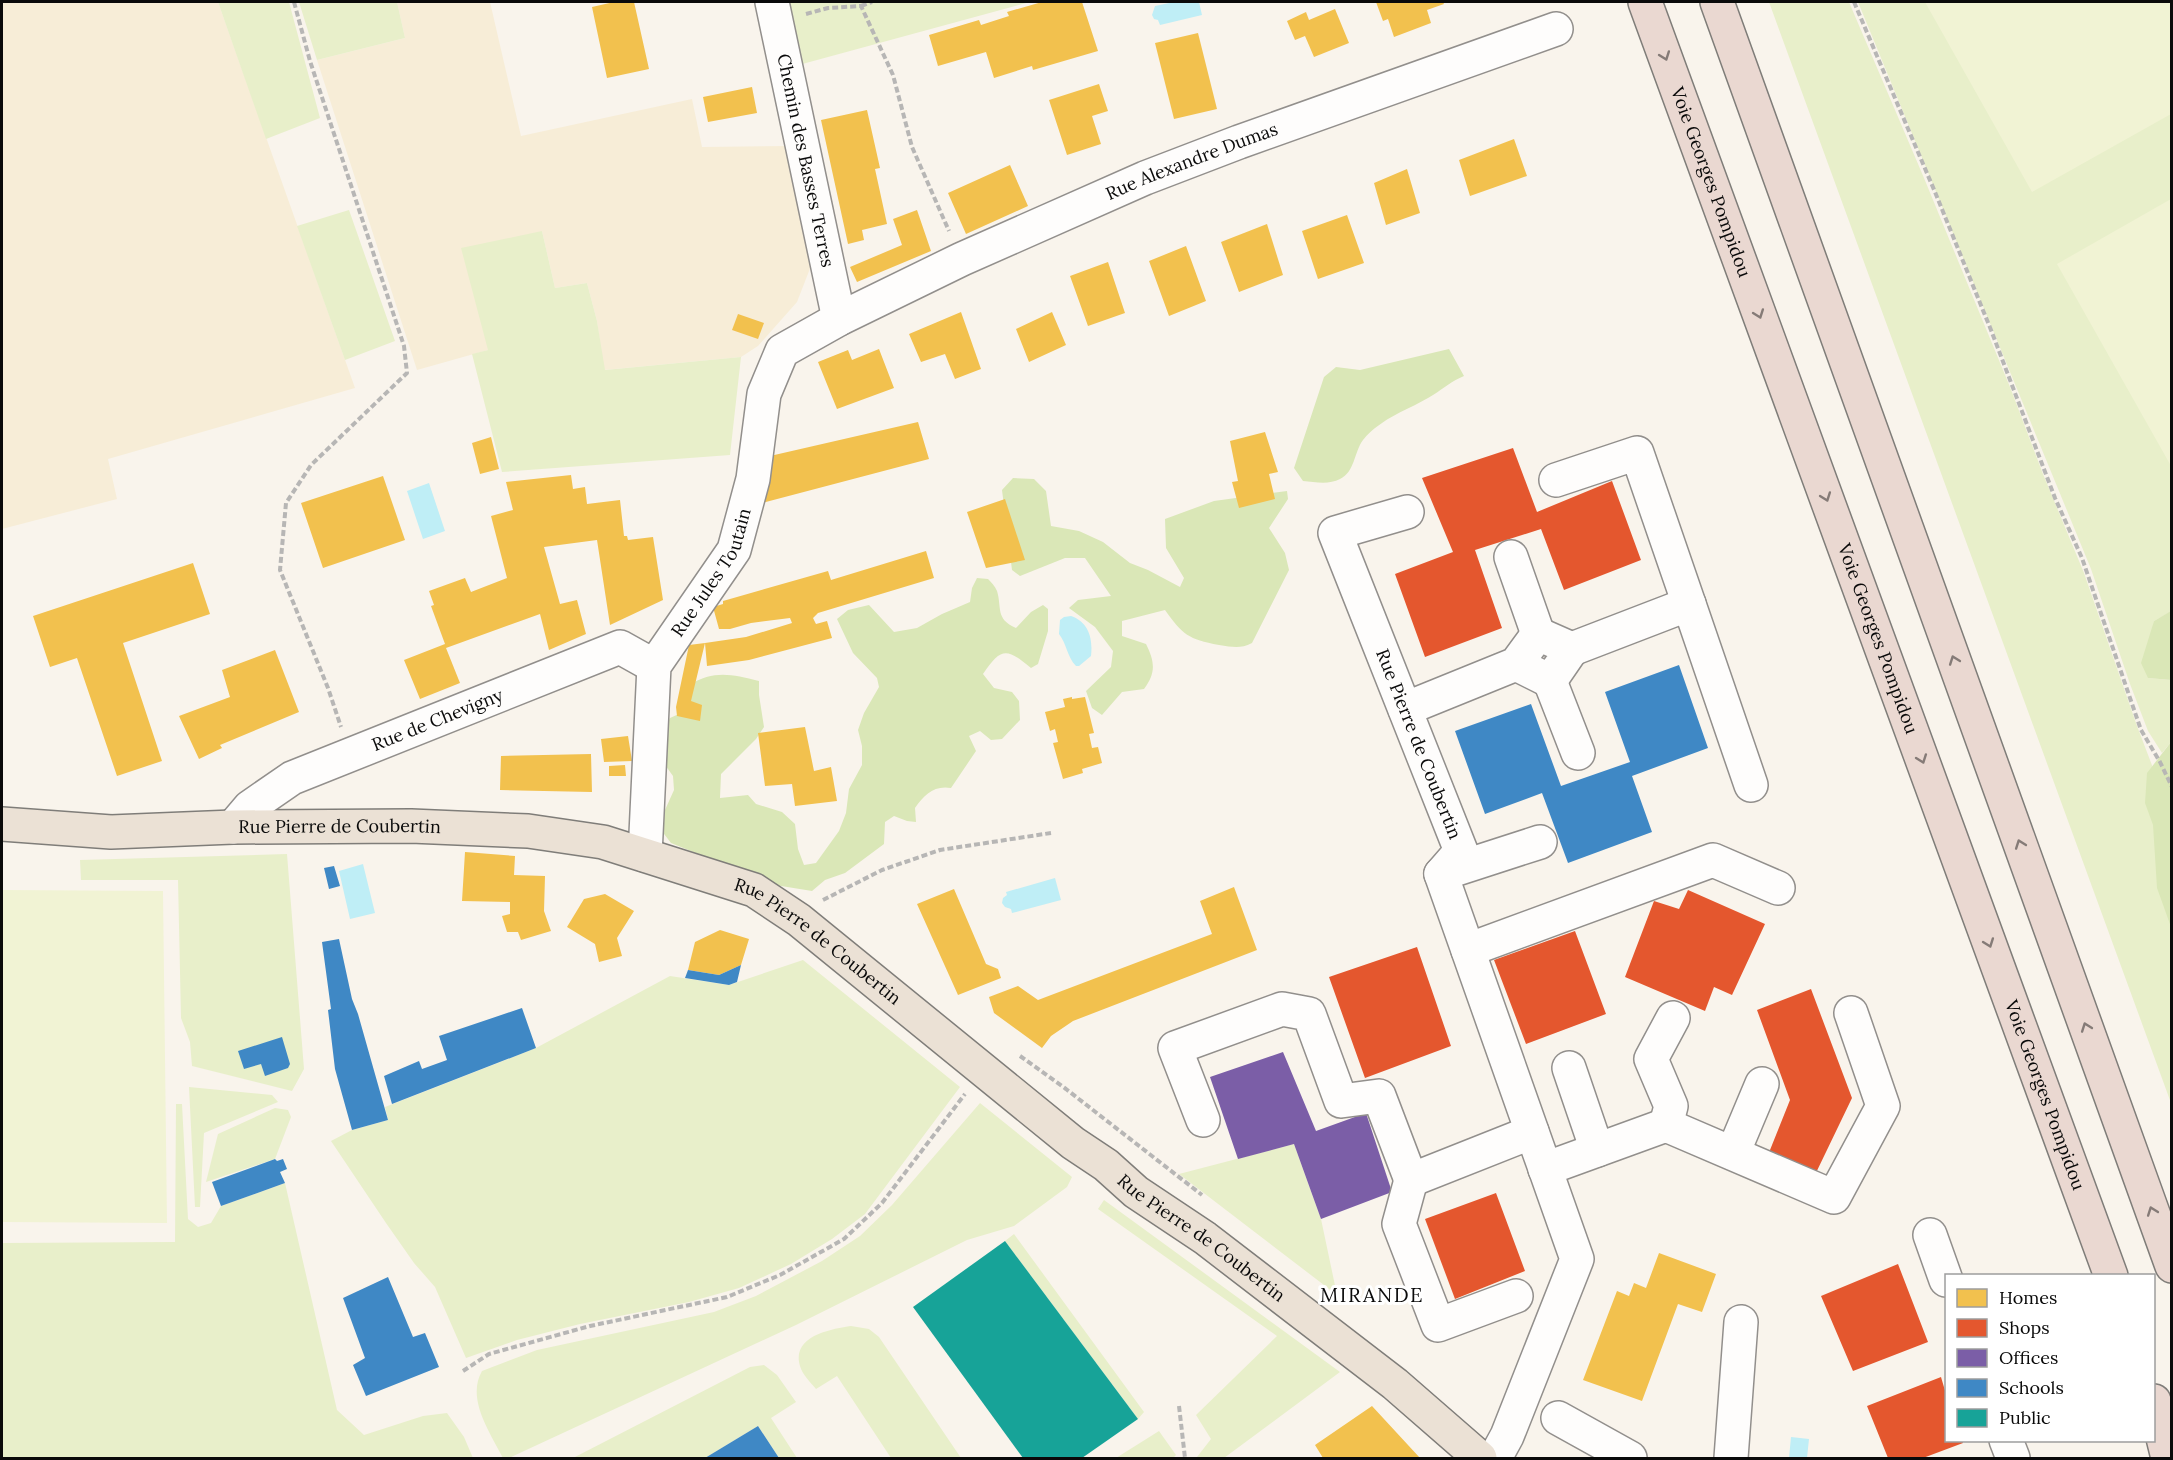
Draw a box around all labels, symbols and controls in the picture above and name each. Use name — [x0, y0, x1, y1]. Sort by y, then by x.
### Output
one-way arrow — [1658, 50, 1670, 61]
street label: Chemin des Basses Terres — [772, 52, 840, 269]
street label: Voie Georges Pompidou — [1666, 83, 1757, 281]
street label: Rue Alexandre Dumas — [1102, 117, 1281, 205]
one-way arrow — [1752, 308, 1765, 319]
one-way arrow — [1819, 492, 1832, 502]
street label: Rue Jules Toutain — [666, 505, 756, 641]
street label: Voie Georges Pompidou — [1833, 539, 1924, 737]
street label: Rue Pierre de Coubertin — [1371, 645, 1467, 842]
one-way arrow — [1948, 656, 1961, 666]
street label: Rue de Chevigny — [368, 683, 507, 756]
one-way arrow — [1915, 753, 1927, 764]
street label: Rue Pierre de Coubertin — [238, 814, 441, 838]
one-way arrow — [2014, 839, 2027, 850]
street label: Rue Pierre de Coubertin — [732, 872, 906, 1010]
one-way arrow — [1982, 936, 1994, 947]
street label: Voie Georges Pompidou — [2000, 996, 2091, 1193]
one-way arrow — [2080, 1023, 2093, 1033]
street label: Rue Pierre de Coubertin — [1113, 1169, 1290, 1307]
one-way arrow — [2146, 1206, 2159, 1217]
legend — [1945, 1274, 2155, 1442]
district label: MIRANDE — [1320, 1282, 1424, 1307]
text: Homes — [1999, 1286, 2057, 1309]
text: Shops — [1999, 1316, 2050, 1339]
text: Offices — [1999, 1346, 2058, 1369]
text: Schools — [1999, 1376, 2064, 1399]
text: Public — [1999, 1406, 2051, 1429]

